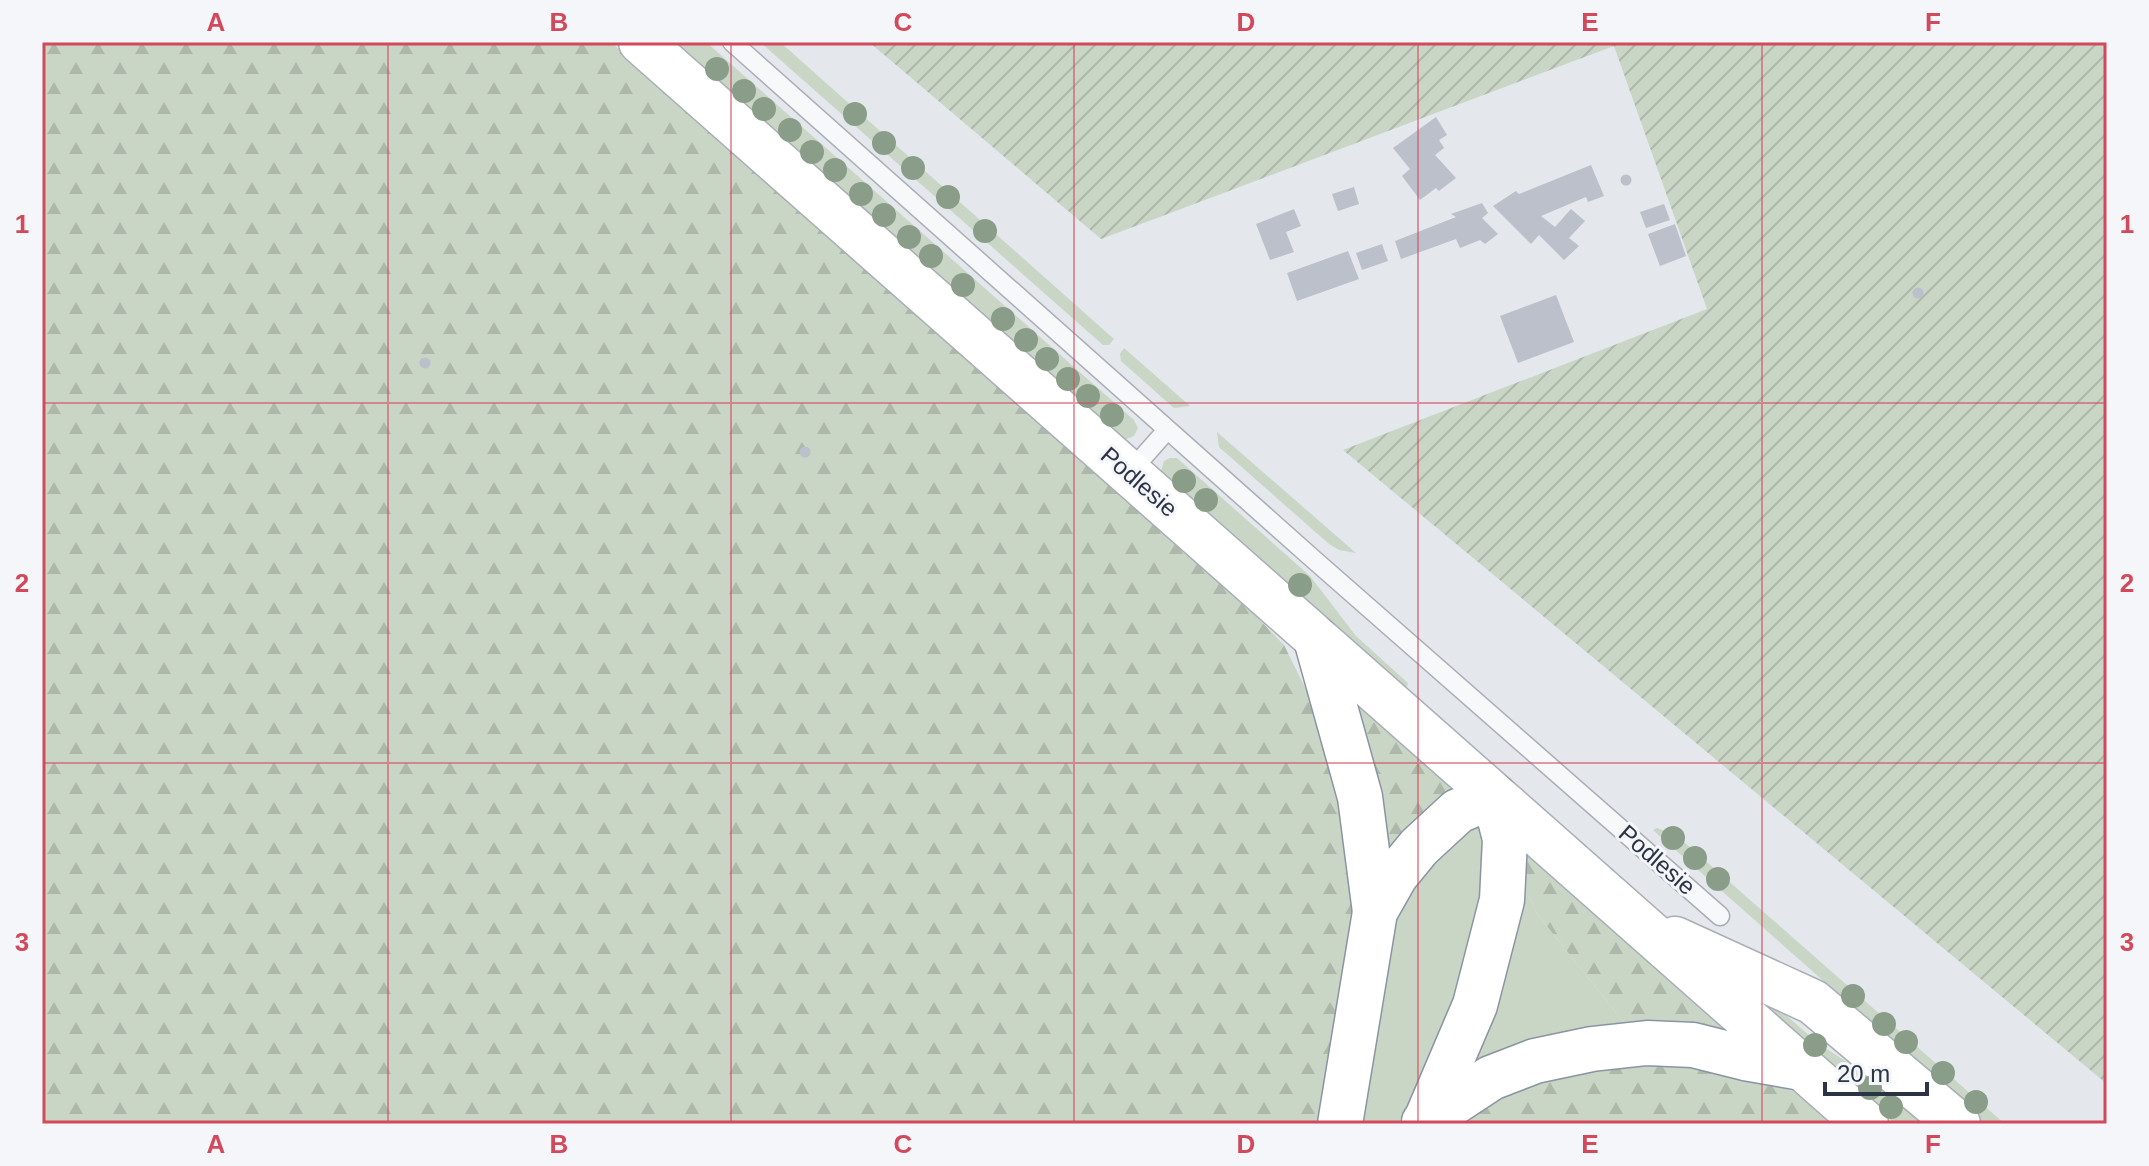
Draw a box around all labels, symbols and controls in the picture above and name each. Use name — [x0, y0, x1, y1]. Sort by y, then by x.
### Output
text: A — [207, 7, 226, 37]
text: B — [550, 7, 568, 37]
text: C — [894, 7, 913, 37]
text: D — [1237, 7, 1255, 37]
text: E — [1581, 7, 1599, 37]
text: F — [1925, 7, 1941, 37]
text: 1 — [15, 209, 29, 239]
text: 1 — [2120, 209, 2134, 239]
street label: Podlesie — [1096, 441, 1183, 522]
text: 2 — [15, 568, 29, 598]
text: 2 — [2120, 568, 2134, 598]
street label: Podlesie — [1614, 819, 1701, 900]
text: 3 — [15, 927, 29, 957]
text: 3 — [2120, 927, 2134, 957]
scale bar — [1825, 1046, 1927, 1096]
text: 20 m — [1837, 1060, 1890, 1087]
text: A — [207, 1129, 226, 1159]
text: B — [550, 1129, 568, 1159]
text: C — [894, 1129, 913, 1159]
text: D — [1237, 1129, 1255, 1159]
text: E — [1581, 1129, 1599, 1159]
text: F — [1925, 1129, 1941, 1159]

